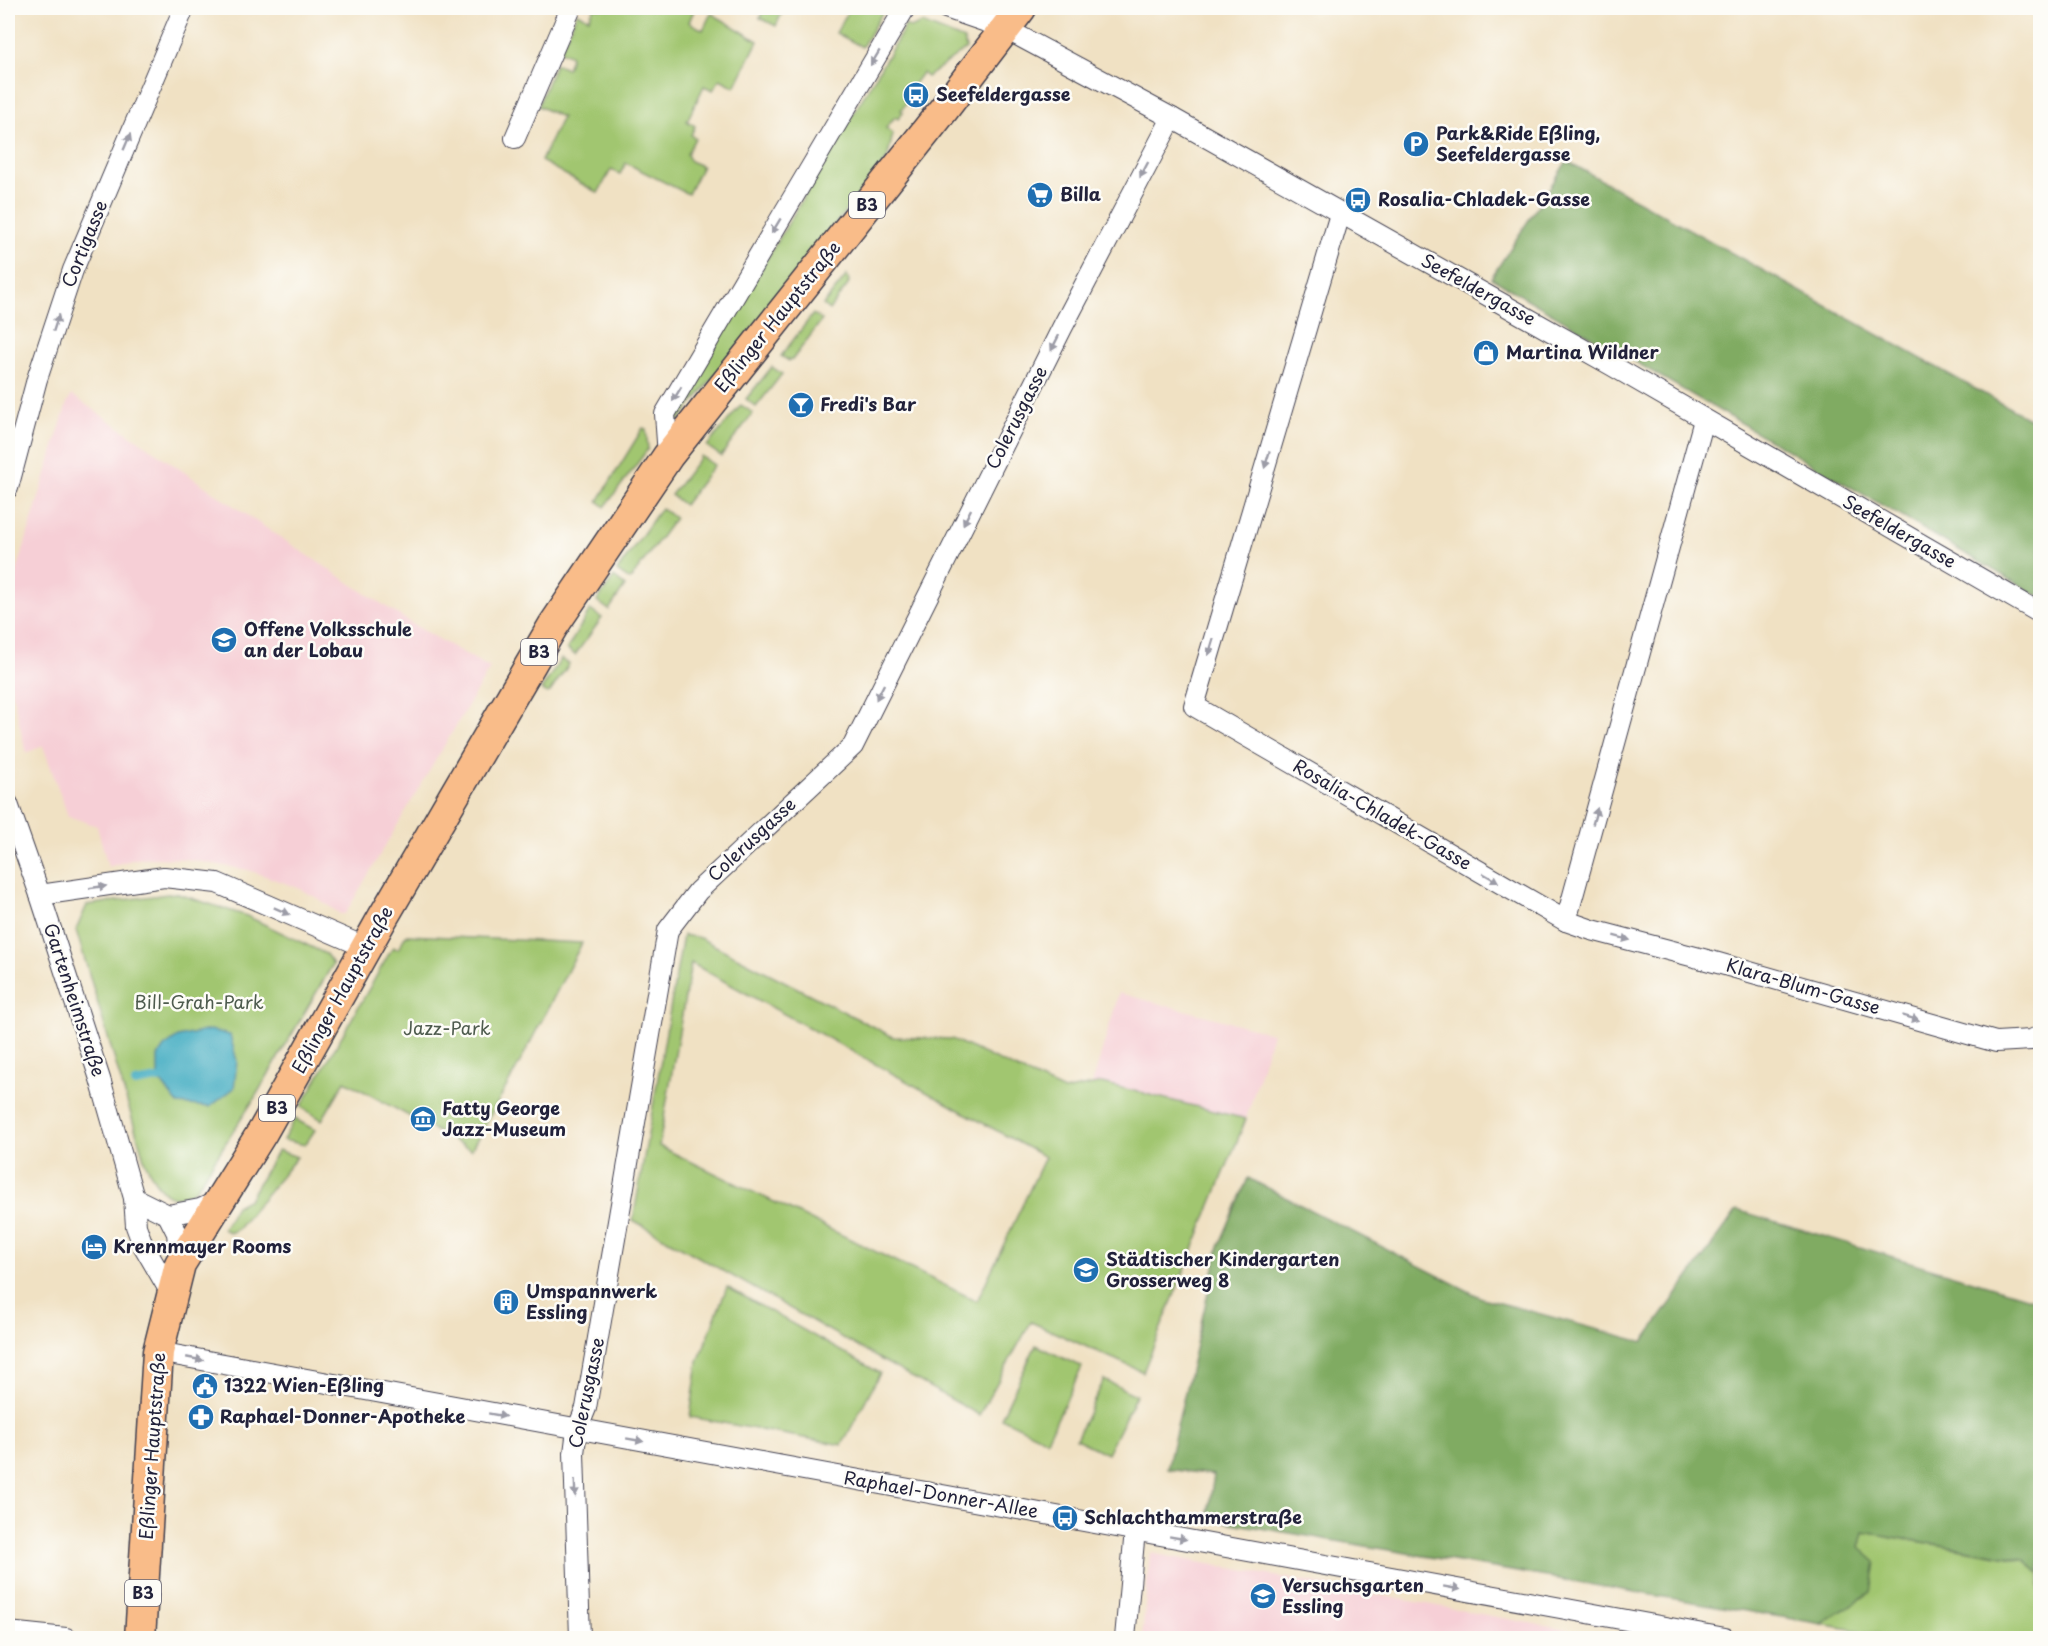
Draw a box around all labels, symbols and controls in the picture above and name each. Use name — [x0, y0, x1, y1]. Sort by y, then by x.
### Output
one-way arrow — [870, 50, 880, 67]
bus stop icon: Seefeldergasse — [901, 80, 931, 110]
place label: Seefeldergasse — [936, 80, 1071, 107]
place label: Park&Ride Eßling, Seefeldergasse — [1436, 119, 1600, 167]
parking icon: Park&Ride Eßling, Seefeldergasse — [1401, 129, 1431, 159]
one-way arrow — [122, 132, 132, 150]
one-way arrow — [1140, 161, 1150, 179]
supermarket icon: Billa — [1025, 180, 1055, 210]
place label: Billa — [1060, 180, 1101, 207]
bus stop icon: Rosalia-Chladek-Gasse — [1343, 185, 1373, 215]
place label: Rosalia-Chladek-Gasse — [1378, 185, 1590, 212]
road number: B3 — [849, 192, 885, 218]
street label: Cortigasse — [54, 196, 113, 291]
one-way arrow — [771, 218, 781, 235]
street label: Eßlinger Hauptstraße — [707, 235, 846, 397]
street label: Seefeldergasse — [1417, 246, 1541, 331]
one-way arrow — [51, 314, 61, 332]
one-way arrow — [1050, 334, 1060, 352]
shop icon: Martina Wildner — [1471, 338, 1501, 368]
place label: Martina Wildner — [1506, 338, 1659, 365]
street label: Colerusgasse — [978, 361, 1053, 474]
one-way arrow — [672, 386, 682, 403]
bar icon: Fredi's Bar — [786, 390, 816, 420]
place label: Fredi's Bar — [820, 390, 917, 417]
one-way arrow — [1262, 451, 1271, 469]
street label: Seefeldergasse — [1838, 487, 1962, 574]
one-way arrow — [963, 509, 972, 526]
place label: Offene Volksschule an der Lobau — [244, 615, 412, 663]
school or university icon: Offene Volksschule an der Lobau — [209, 625, 239, 655]
one-way arrow — [1206, 638, 1215, 656]
road number: B3 — [521, 639, 557, 665]
one-way arrow — [875, 683, 885, 700]
street label: Rosalia-Chladek-Gasse — [1288, 751, 1477, 876]
street label: Colerusgasse — [701, 791, 801, 887]
one-way arrow — [1591, 807, 1601, 825]
one-way arrow — [1483, 872, 1499, 883]
one-way arrow — [88, 882, 107, 891]
street label: Eßlinger Hauptstraße — [284, 901, 399, 1078]
one-way arrow — [274, 906, 291, 915]
street label: Gartenheimstraße — [38, 919, 113, 1080]
one-way arrow — [1613, 934, 1631, 943]
street label: Klara-Blum-Gasse — [1723, 951, 1884, 1020]
park label: Bill-Grah-Park — [134, 988, 264, 1015]
park label: Jazz-Park — [403, 1014, 491, 1041]
one-way arrow — [1902, 1014, 1920, 1024]
place label: Fatty George Jazz-Museum — [442, 1094, 566, 1142]
road number: B3 — [259, 1095, 295, 1121]
museum icon: Fatty George Jazz-Museum — [408, 1104, 438, 1134]
hotel icon: Krennmayer Rooms — [79, 1232, 109, 1262]
place label: Krennmayer Rooms — [113, 1232, 291, 1259]
place label: Städtischer Kindergarten Grosserweg 8 — [1106, 1245, 1339, 1293]
school or university icon: Städtischer Kindergarten Grosserweg 8 — [1071, 1255, 1101, 1285]
place label: Umspannwerk Essling — [526, 1277, 657, 1325]
building icon: Umspannwerk Essling — [491, 1287, 521, 1317]
street label: Colerusgasse — [561, 1335, 610, 1451]
street label: Eßlinger Hauptstraße — [131, 1351, 172, 1540]
one-way arrow — [186, 1355, 205, 1364]
public building icon: 1322 Wien-Eßling — [190, 1371, 220, 1401]
place label: 1322 Wien-Eßling — [224, 1371, 384, 1398]
pharmacy icon: Raphael-Donner-Apotheke — [186, 1402, 216, 1432]
place label: Raphael-Donner-Apotheke — [220, 1402, 466, 1429]
one-way arrow — [488, 1411, 507, 1420]
one-way arrow — [625, 1436, 644, 1445]
street label: Raphael-Donner-Allee — [842, 1463, 1041, 1524]
one-way arrow — [571, 1478, 580, 1497]
bus stop icon: Schlachthammerstraße — [1050, 1503, 1080, 1533]
place label: Schlachthammerstraße — [1084, 1503, 1302, 1530]
one-way arrow — [1169, 1534, 1188, 1543]
place label: Versuchsgarten Essling — [1282, 1571, 1424, 1619]
road number: B3 — [125, 1580, 161, 1606]
school or university icon: Versuchsgarten Essling — [1248, 1581, 1278, 1611]
one-way arrow — [1443, 1584, 1462, 1593]

